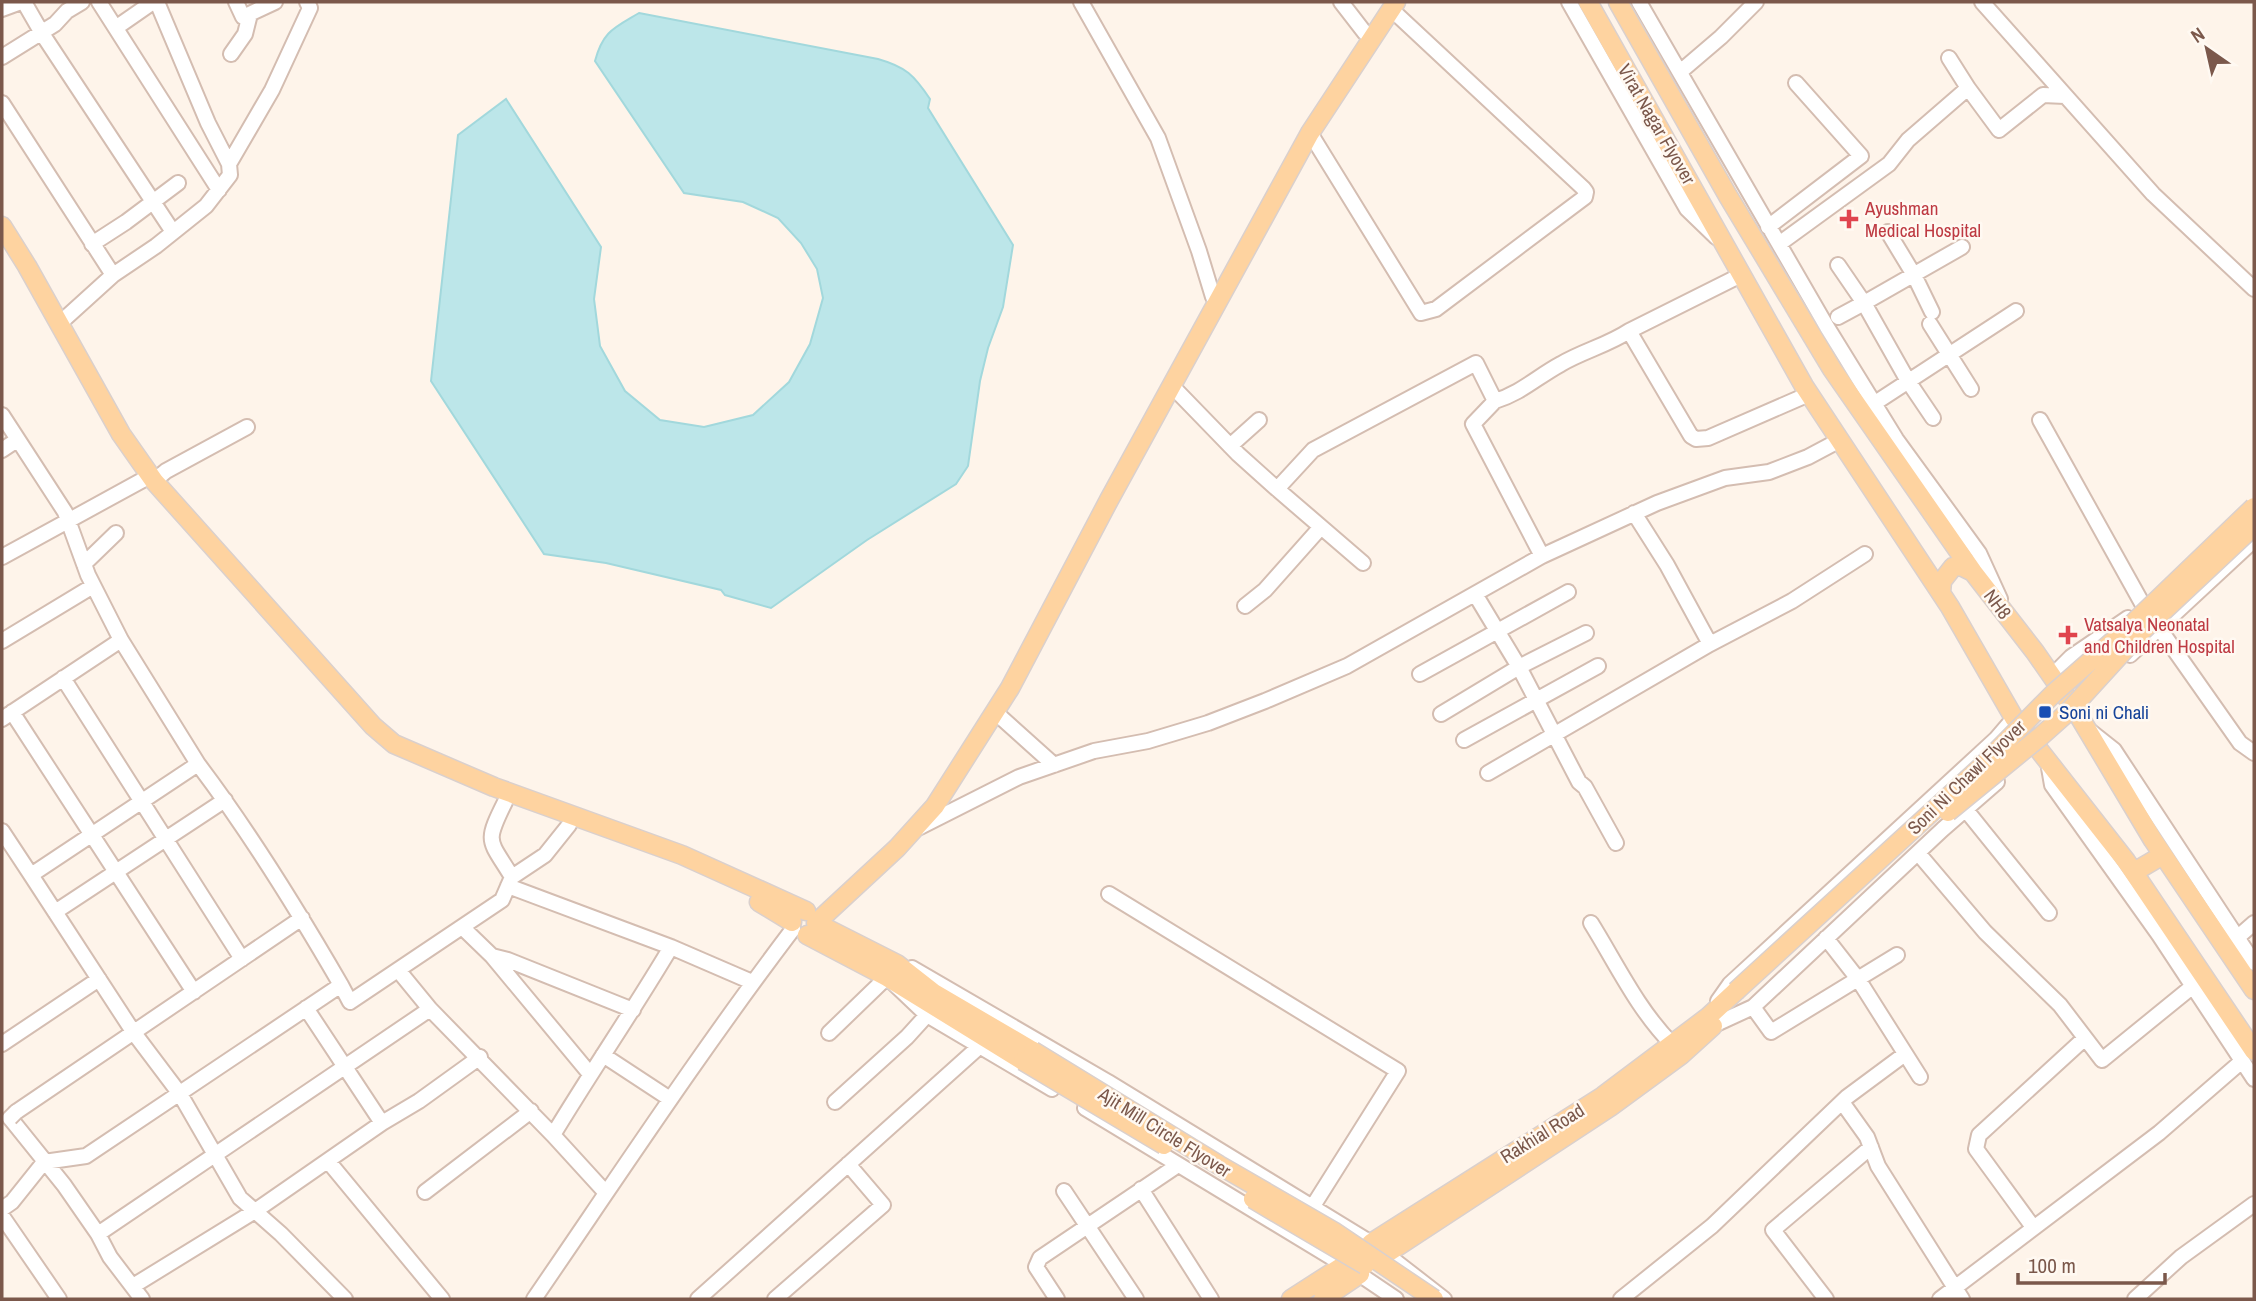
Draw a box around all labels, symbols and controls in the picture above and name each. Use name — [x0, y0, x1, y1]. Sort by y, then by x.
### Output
north arrow — [2172, 14, 2242, 84]
text: N — [2186, 21, 2209, 49]
street label: Virat Nagar Flyover — [1612, 59, 1702, 190]
place label: Ayushman Medical Hospital — [1864, 195, 1981, 243]
marker: Ayushman Medical Hospital — [1839, 209, 1859, 229]
street label: NH8 — [1978, 584, 2018, 624]
place label: Vatsalya Neonatal and Children Hospital — [2084, 611, 2235, 659]
marker: Vatsalya Neonatal and Children Hospital — [2058, 625, 2078, 645]
place label: Soni ni Chali — [2059, 699, 2149, 725]
marker: Soni ni Chali — [2037, 704, 2053, 720]
street label: Soni Ni Chawl Flyover — [1901, 713, 2031, 840]
street label: Ajit Mill Circle Flyover — [1093, 1080, 1237, 1184]
street label: Rakhial Road — [1495, 1097, 1589, 1169]
scale bar — [2018, 1242, 2165, 1286]
text: 100 m — [2028, 1251, 2076, 1280]

